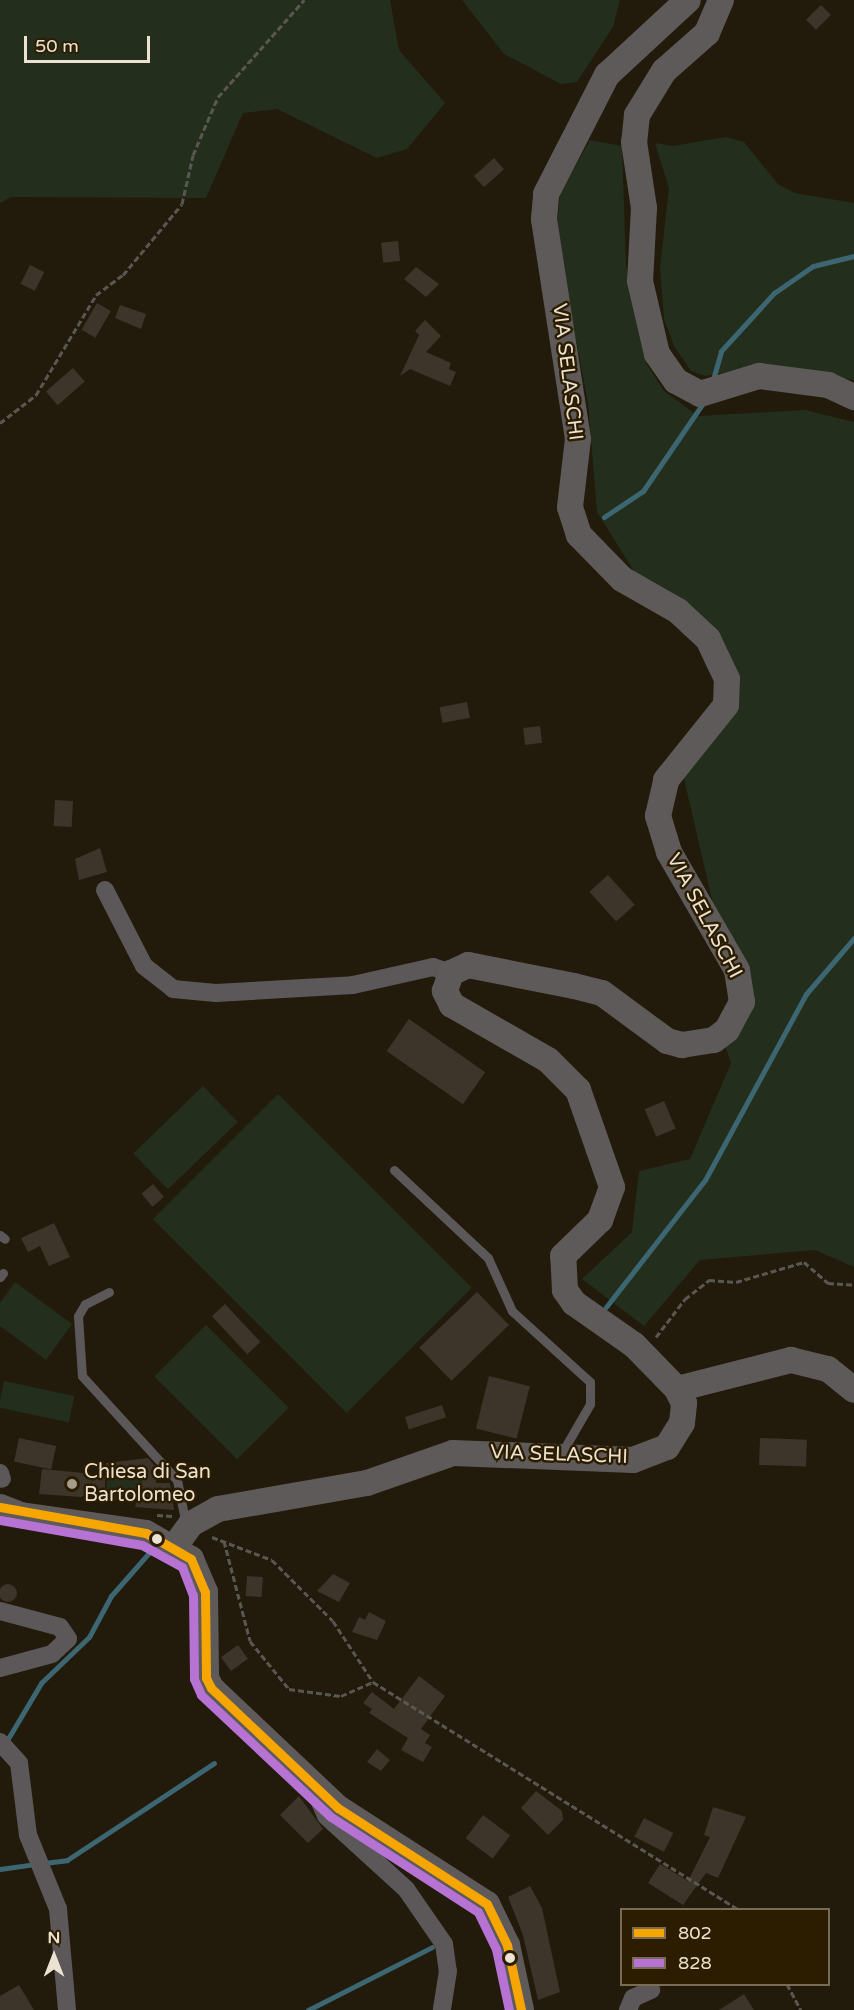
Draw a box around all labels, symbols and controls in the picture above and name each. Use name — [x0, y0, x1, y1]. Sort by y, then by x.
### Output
scale bar — [27, 24, 153, 62]
text: 50 m — [35, 35, 79, 57]
street label: VIA SELASCHI — [547, 302, 587, 442]
street label: VIA SELASCHI — [661, 850, 747, 982]
street label: VIA SELASCHI — [490, 1441, 628, 1469]
place label: Chiesa di San Bartolomeo — [84, 1460, 211, 1507]
marker: Chiesa di San Bartolomeo — [65, 1477, 79, 1491]
unlabelled marker — [151, 1533, 163, 1545]
legend — [620, 1908, 830, 1986]
text: 802 — [678, 1922, 712, 1944]
north arrow — [24, 1926, 84, 1986]
text: N — [48, 1928, 60, 1948]
unlabelled marker — [504, 1952, 516, 1964]
text: 828 — [678, 1952, 712, 1974]

